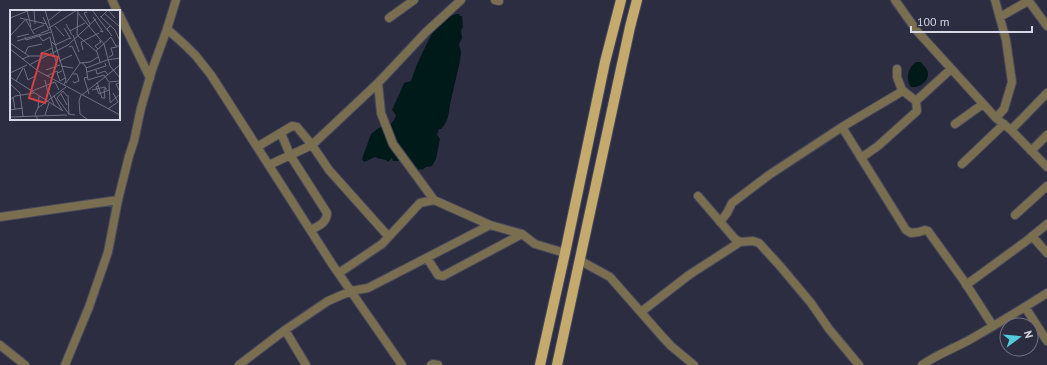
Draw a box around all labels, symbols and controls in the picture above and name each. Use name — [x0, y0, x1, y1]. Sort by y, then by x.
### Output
scale bar — [911, 8, 1032, 34]
inset map — [10, 10, 120, 120]
text: 100 m — [917, 14, 950, 29]
north arrow — [999, 317, 1039, 357]
text: N — [1021, 329, 1036, 340]

